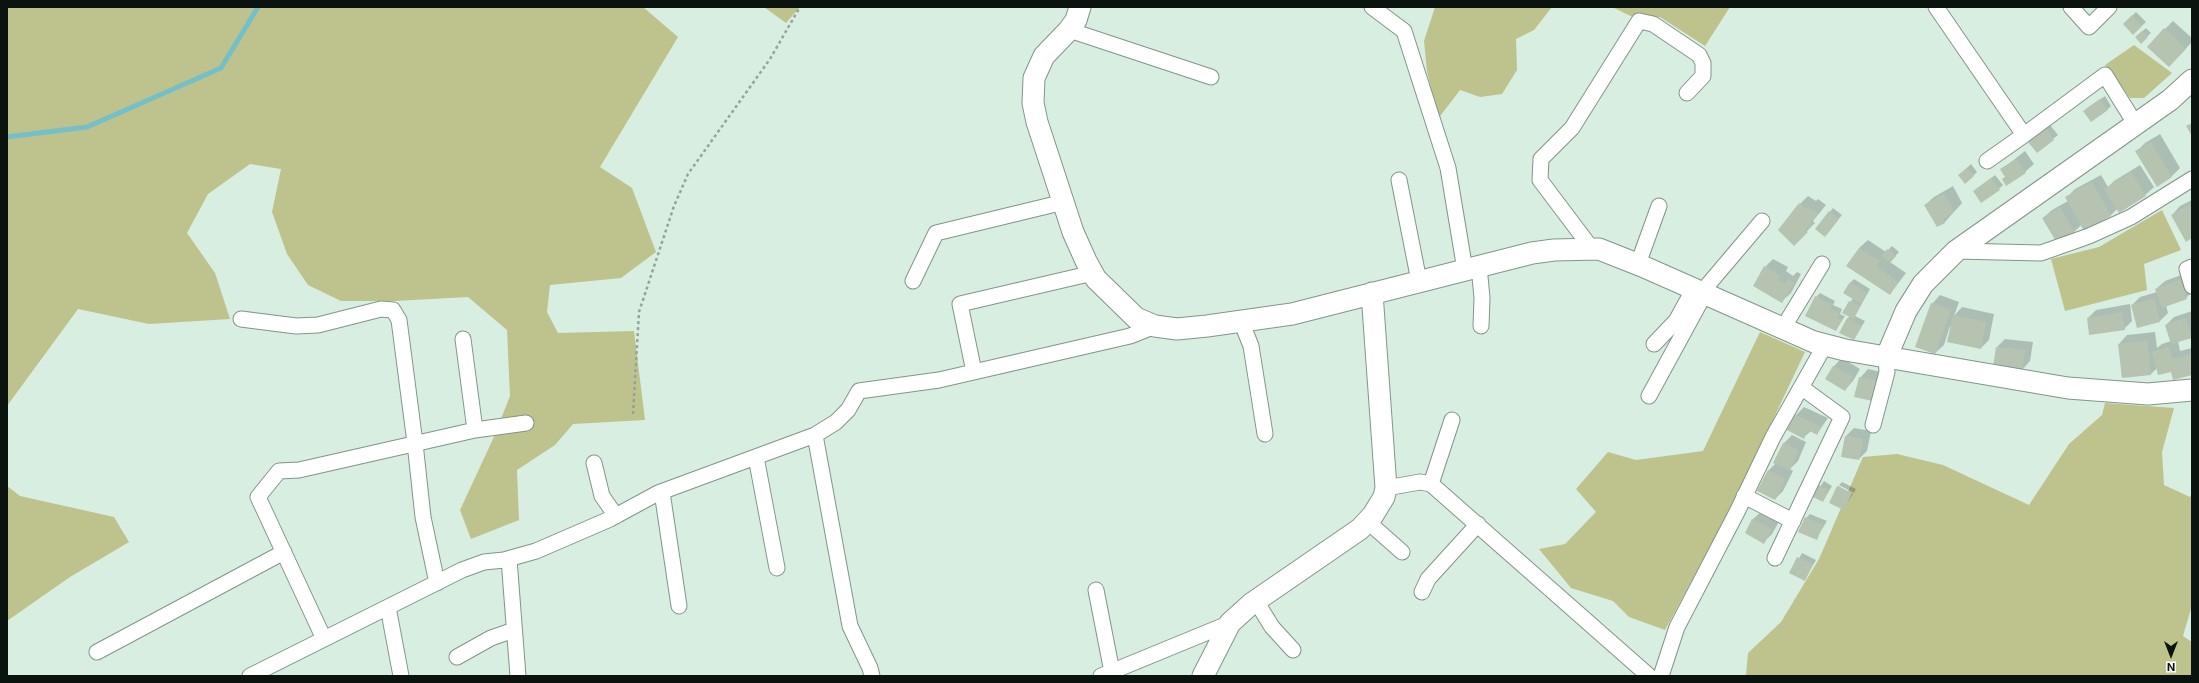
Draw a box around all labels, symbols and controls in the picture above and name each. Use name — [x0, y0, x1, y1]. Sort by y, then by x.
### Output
north arrow — [2151, 635, 2191, 675]
text: N — [2167, 660, 2175, 674]

